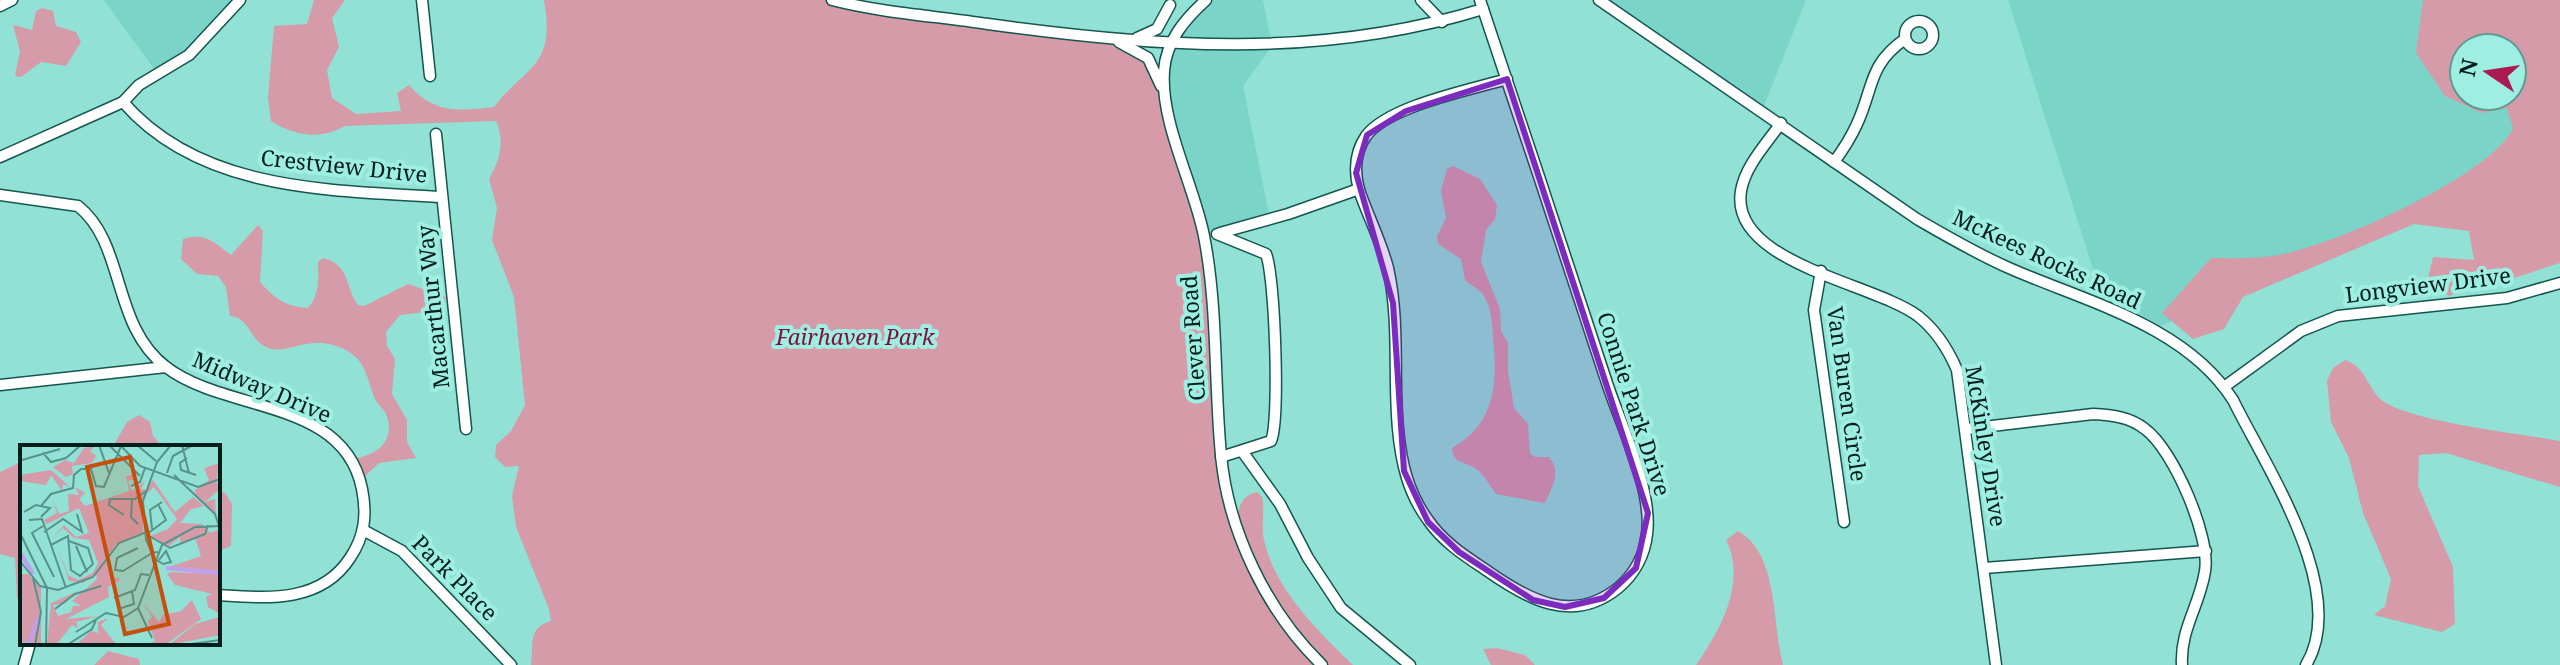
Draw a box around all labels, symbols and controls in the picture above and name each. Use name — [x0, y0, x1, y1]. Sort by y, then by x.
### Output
north arrow — [2448, 32, 2528, 112]
text: N — [2451, 55, 2484, 79]
street label: Crestview Drive — [259, 141, 429, 189]
street label: McKees Rocks Road — [1948, 201, 2147, 315]
street label: Macarthur Way — [408, 223, 456, 390]
street label: Longview Drive — [2343, 259, 2512, 309]
street label: Clever Road — [1173, 274, 1211, 402]
street label: Van Buren Circle — [1821, 304, 1875, 483]
street label: Connie Park Drive — [1591, 308, 1679, 499]
park label: Fairhaven Park — [775, 321, 936, 351]
street label: Midway Drive — [188, 343, 336, 429]
street label: McKinley Drive — [1959, 363, 2015, 529]
inset map — [20, 445, 220, 645]
street label: Park Place — [406, 528, 505, 627]

